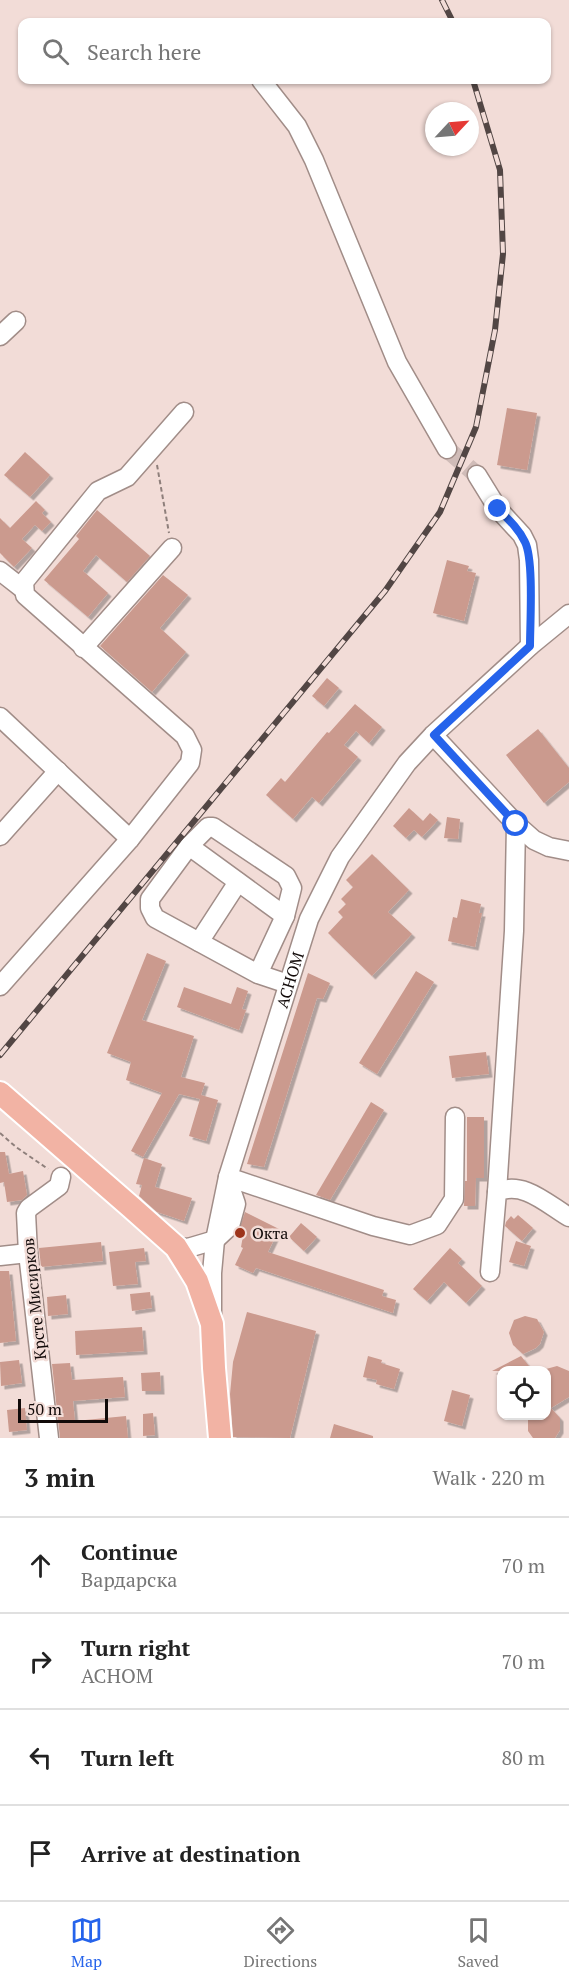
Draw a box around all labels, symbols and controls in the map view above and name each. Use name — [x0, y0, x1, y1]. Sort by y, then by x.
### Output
search box — [18, 18, 551, 84]
icon: search — [39, 35, 72, 68]
text: Search here — [87, 37, 201, 66]
north arrow — [425, 102, 479, 156]
route end — [484, 495, 510, 521]
route start — [502, 810, 528, 836]
street label: АСНОМ — [271, 949, 309, 1011]
place label: Окта — [252, 1222, 288, 1244]
marker: Окта — [233, 1226, 247, 1240]
street label: Крсте Мисирков — [17, 1237, 51, 1361]
map controls — [497, 1366, 551, 1420]
button: locate — [497, 1366, 551, 1420]
scale bar — [18, 1396, 108, 1424]
text: 50 m — [27, 1398, 62, 1420]
text: 3 min — [24, 1460, 95, 1494]
text: Walk · 220 m — [433, 1464, 545, 1491]
text: Continue — [81, 1537, 178, 1566]
icon: ahead — [24, 1549, 57, 1582]
text: 70 m — [502, 1552, 545, 1579]
text: Вардарска — [81, 1566, 177, 1593]
text: Turn right — [81, 1633, 190, 1662]
icon: right — [24, 1645, 57, 1678]
text: 70 m — [502, 1648, 545, 1675]
text: АСНОМ — [81, 1662, 153, 1689]
icon: left — [24, 1741, 57, 1774]
text: Turn left — [81, 1743, 174, 1772]
text: 80 m — [502, 1744, 545, 1771]
icon: arrive — [24, 1837, 57, 1870]
text: Arrive at destination — [81, 1839, 300, 1868]
tab: Map — [70, 1914, 103, 1972]
tab: Directions — [243, 1914, 317, 1972]
tab: Saved — [457, 1914, 499, 1972]

